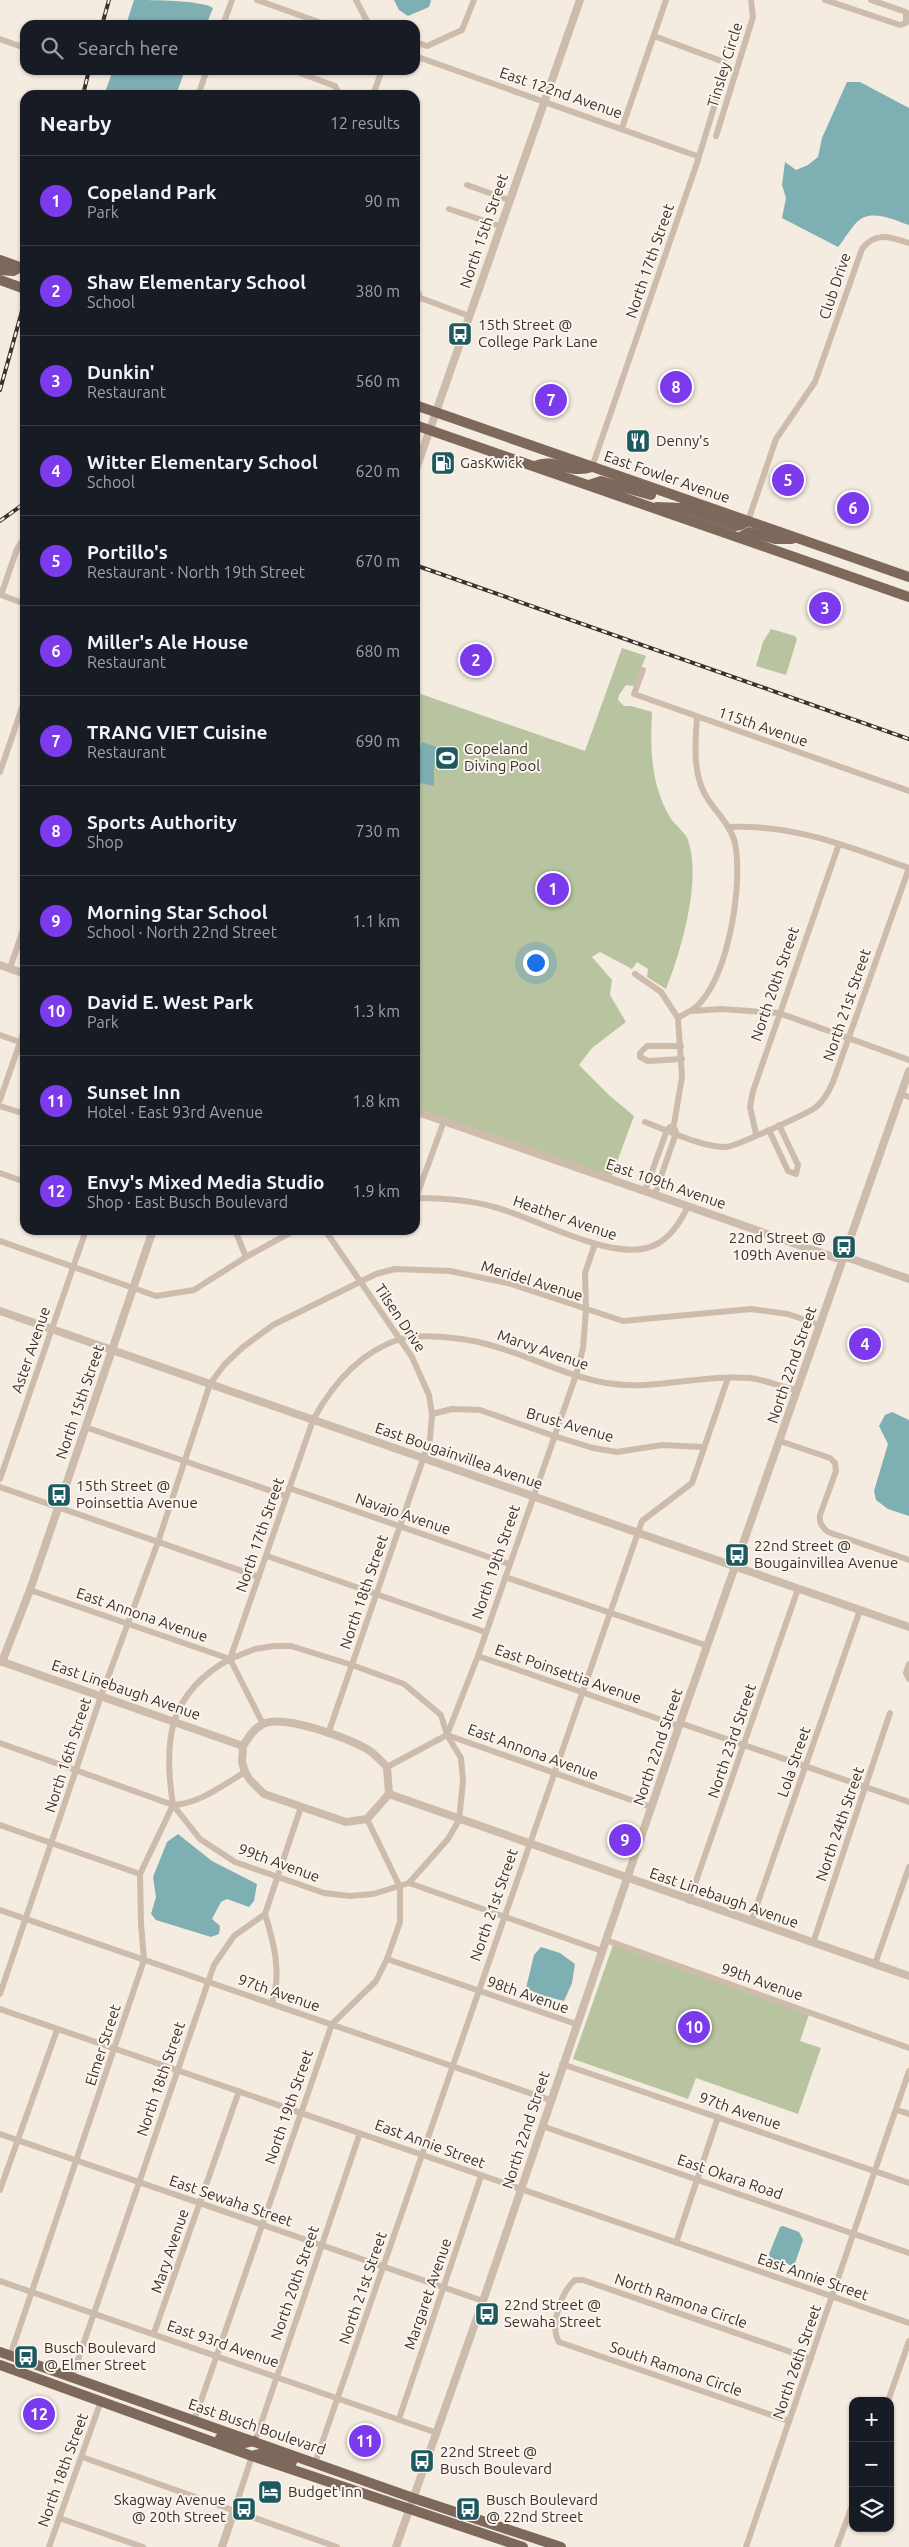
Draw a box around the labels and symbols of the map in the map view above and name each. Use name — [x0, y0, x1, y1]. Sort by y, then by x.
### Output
street label: Tinsley Circle — [704, 20, 746, 109]
street label: East 122nd Avenue — [498, 64, 625, 122]
street label: North 15th Street — [456, 171, 511, 290]
street label: North 17th Street — [622, 201, 677, 320]
street label: Club Drive — [815, 250, 854, 321]
place label: 15th Street @ College Park Lane — [478, 316, 598, 350]
bus stop icon: 15th Street @ College Park Lane — [447, 321, 473, 347]
pin: 8 — [660, 368, 692, 406]
pin: 7 — [535, 381, 567, 419]
restaurant icon: Denny's — [625, 428, 651, 454]
place label: Denny's — [656, 432, 709, 449]
street label: East Fowler Avenue — [602, 447, 732, 506]
fuel station icon: GasKwick — [430, 450, 456, 476]
place label: GasKwick — [460, 454, 523, 471]
pin: 5 — [772, 461, 804, 499]
pin: 6 — [837, 489, 869, 527]
pin: 3 — [809, 589, 841, 627]
pin: 2 — [460, 641, 492, 679]
street label: 115th Avenue — [716, 703, 810, 750]
place label: Copeland Diving Pool — [464, 740, 540, 774]
sports icon: Copeland Diving Pool — [434, 745, 460, 771]
pin: 1 — [537, 870, 569, 908]
street label: North 20th Street — [747, 924, 802, 1043]
street label: North 21st Street — [819, 946, 874, 1063]
your location — [523, 950, 549, 976]
street label: East 109th Avenue — [604, 1155, 728, 1212]
street label: Heather Avenue — [511, 1192, 619, 1243]
place label: 22nd Street @ 109th Avenue — [729, 1229, 826, 1263]
bus stop icon: 22nd Street @ 109th Avenue — [831, 1234, 857, 1260]
street label: Meridel Avenue — [479, 1257, 585, 1304]
street label: Tilsen Drive — [371, 1280, 429, 1355]
street label: Aster Avenue — [8, 1304, 53, 1395]
street label: North 22nd Street — [764, 1304, 820, 1426]
pin: 4 — [849, 1325, 881, 1363]
street label: Marvy Avenue — [495, 1326, 591, 1373]
street label: North 15th Street — [52, 1342, 107, 1461]
street label: Brust Avenue — [524, 1404, 616, 1445]
street label: East Bougainvillea Avenue — [373, 1419, 545, 1492]
street label: North 17th Street — [232, 1475, 287, 1594]
place label: 15th Street @ Poinsettia Avenue — [76, 1477, 198, 1511]
bus stop icon: 15th Street @ Poinsettia Avenue — [46, 1482, 72, 1508]
street label: Navajo Avenue — [353, 1489, 453, 1538]
street label: North 19th Street — [468, 1502, 523, 1621]
street label: North 18th Street — [336, 1532, 391, 1651]
place label: 22nd Street @ Bougainvillea Avenue — [754, 1537, 898, 1571]
bus stop icon: 22nd Street @ Bougainvillea Avenue — [724, 1542, 750, 1568]
street label: East Annona Avenue — [74, 1584, 210, 1645]
street label: East Poinsettia Avenue — [493, 1640, 644, 1707]
street label: East Linebaugh Avenue — [50, 1656, 203, 1723]
street label: North 23rd Street — [704, 1681, 759, 1800]
street label: North 22nd Street — [630, 1686, 686, 1808]
street label: North 16th Street — [41, 1695, 94, 1814]
street label: East Annona Avenue — [465, 1720, 601, 1783]
street label: Lola Street — [774, 1724, 814, 1799]
street label: North 24th Street — [812, 1764, 867, 1883]
pin: 9 — [609, 1821, 641, 1859]
street label: 99th Avenue — [236, 1840, 322, 1885]
street label: North 21st Street — [466, 1846, 521, 1963]
street label: East Linebaugh Avenue — [648, 1864, 801, 1931]
street label: 99th Avenue — [719, 1960, 805, 2003]
street label: 97th Avenue — [236, 1971, 322, 2014]
street label: 98th Avenue — [485, 1973, 571, 2016]
street label: Elmer Street — [81, 2002, 124, 2088]
pin: 10 — [678, 2008, 710, 2046]
street label: North 18th Street — [133, 2019, 188, 2138]
street label: North 19th Street — [261, 2047, 316, 2166]
street label: North 22nd Street — [498, 2069, 553, 2191]
street label: 97th Avenue — [697, 2089, 783, 2132]
street label: East Annie Street — [373, 2116, 488, 2171]
street label: East Okara Road — [675, 2151, 785, 2203]
street label: East Sewaha Street — [167, 2171, 295, 2230]
street label: Mary Avenue — [147, 2206, 192, 2295]
street label: North 20th Street — [267, 2223, 322, 2342]
street label: North 21st Street — [335, 2229, 390, 2346]
street label: Margaret Avenue — [401, 2236, 455, 2352]
street label: East Annie Street — [756, 2250, 871, 2303]
street label: North Ramona Circle — [613, 2270, 750, 2331]
place label: 22nd Street @ Sewaha Street — [504, 2296, 601, 2330]
bus stop icon: 22nd Street @ Sewaha Street — [474, 2301, 500, 2327]
street label: North 26th Street — [769, 2302, 824, 2421]
street label: East 93rd Avenue — [165, 2316, 281, 2371]
street label: South Ramona Circle — [608, 2338, 745, 2399]
place label: Busch Boulevard @ Elmer Street — [44, 2339, 156, 2373]
bus stop icon: Busch Boulevard @ Elmer Street — [13, 2344, 39, 2370]
pin: 12 — [23, 2395, 55, 2433]
street label: East Busch Boulevard — [186, 2395, 328, 2458]
street label: North 18th Street — [34, 2411, 91, 2529]
pin: 11 — [349, 2422, 381, 2460]
place label: 22nd Street @ Busch Boulevard — [440, 2443, 552, 2477]
bus stop icon: 22nd Street @ Busch Boulevard — [409, 2448, 435, 2474]
hotel icon: Budget Inn — [257, 2479, 283, 2505]
place label: Budget Inn — [288, 2483, 362, 2500]
place label: Skagway Avenue @ 20th Street — [114, 2491, 226, 2525]
place label: Busch Boulevard @ 22nd Street — [486, 2491, 598, 2525]
bus stop icon: Skagway Avenue @ 20th Street — [231, 2496, 257, 2522]
bus stop icon: Busch Boulevard @ 22nd Street — [455, 2496, 481, 2522]

